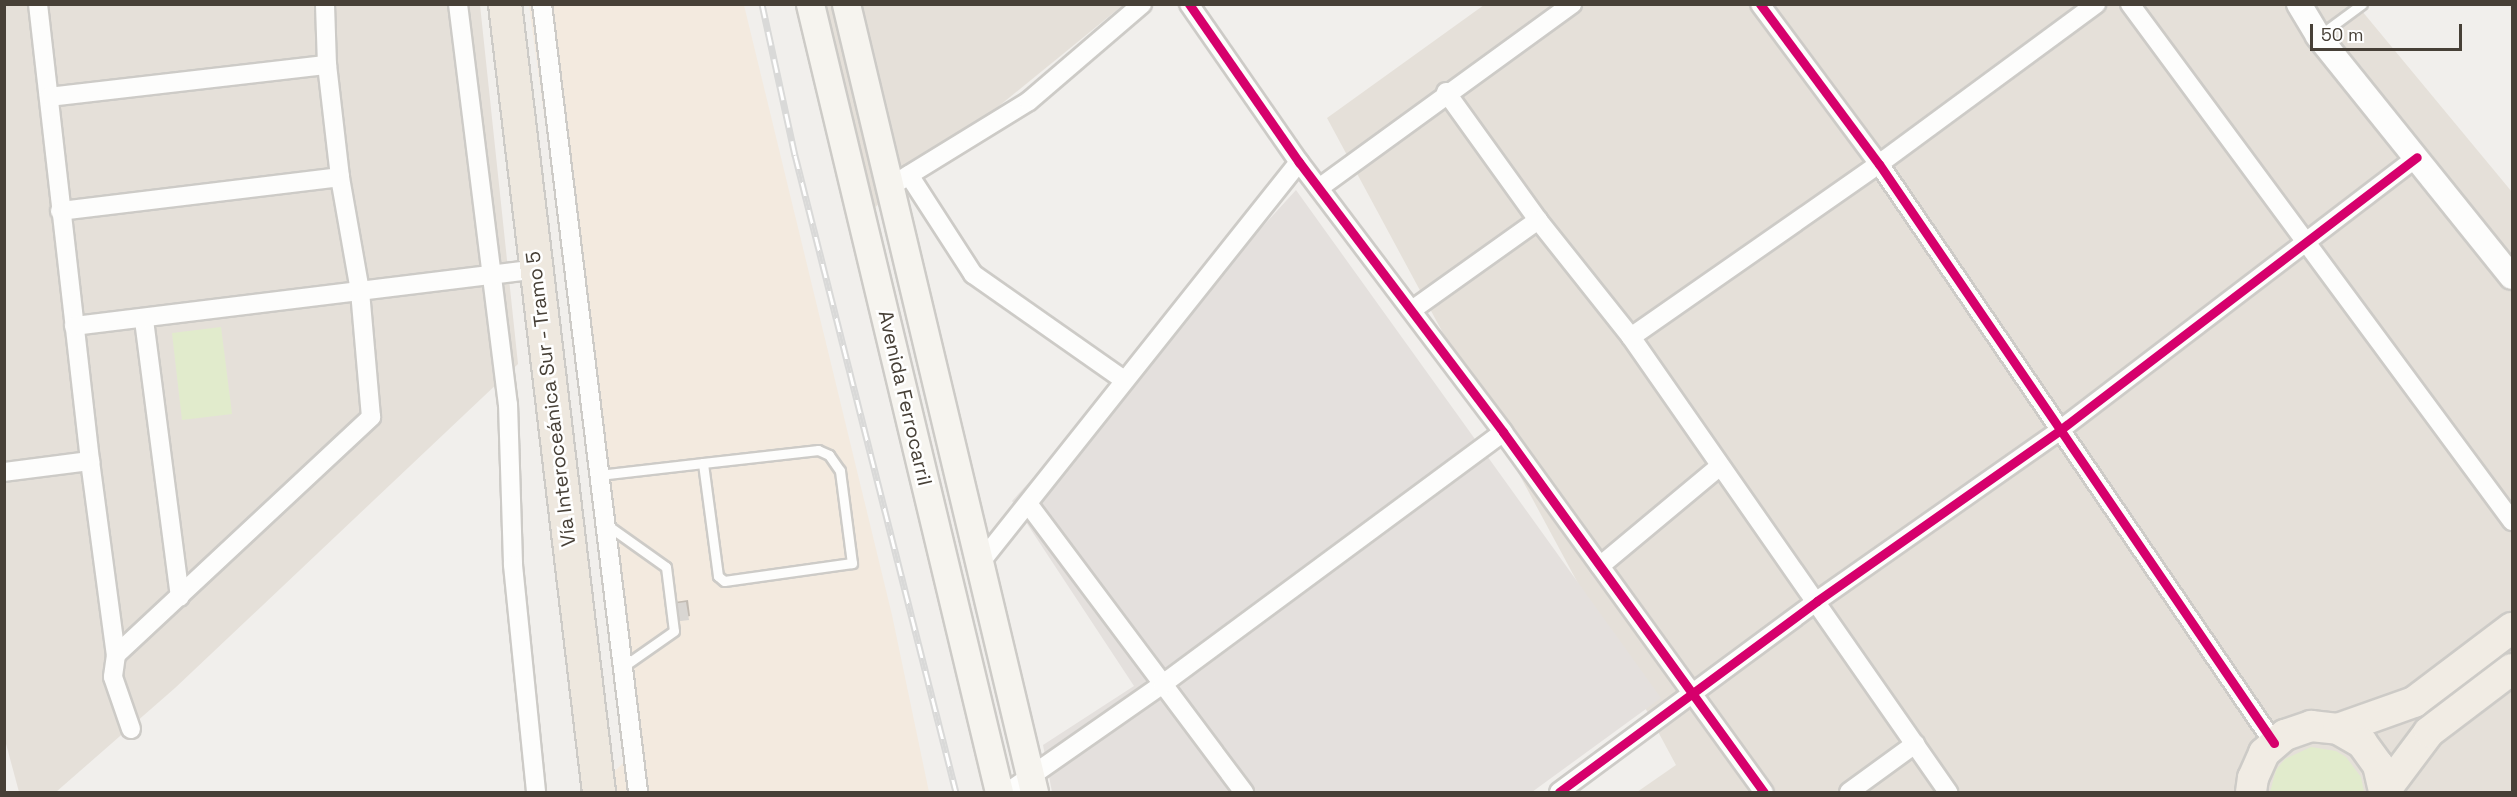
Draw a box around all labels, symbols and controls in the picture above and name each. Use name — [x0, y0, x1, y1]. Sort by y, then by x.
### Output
scale bar — [2313, 12, 2464, 50]
text: 50 m — [2321, 23, 2363, 46]
street label: Vía Interoceánica Sur - Tramo 5 — [521, 249, 581, 549]
street label: Avenida Ferrocarril — [873, 308, 937, 488]

